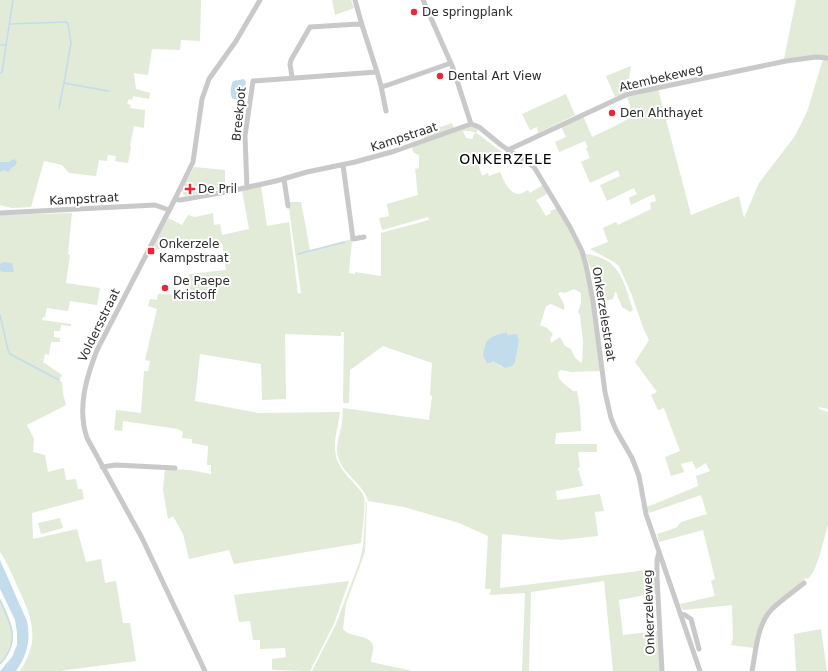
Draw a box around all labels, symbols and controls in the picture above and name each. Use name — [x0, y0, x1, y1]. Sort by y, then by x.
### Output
place label: De springplank — [422, 5, 513, 19]
marker: De springplank — [409, 7, 419, 17]
street label: Atembekeweg — [618, 62, 704, 94]
place label: Dental Art View — [448, 69, 542, 83]
marker: Dental Art View — [435, 71, 445, 81]
street label: Breekpot — [229, 86, 249, 142]
place label: Den Ahthayet — [620, 106, 703, 120]
marker: Den Ahthayet — [607, 108, 617, 118]
street label: Kampstraat — [369, 119, 440, 154]
district label: ONKERZELE — [459, 151, 553, 167]
place label: De Pril — [198, 182, 237, 196]
marker: De Pril — [185, 184, 195, 194]
street label: Kampstraat — [49, 190, 119, 208]
place label: Onkerzele Kampstraat — [159, 237, 229, 265]
marker: Onkerzele Kampstraat — [146, 246, 156, 256]
street label: Onkerzelestraat — [590, 266, 618, 363]
place label: De Paepe Kristoff — [173, 274, 230, 302]
marker: De Paepe Kristoff — [160, 283, 170, 293]
street label: Voldersstraat — [75, 286, 123, 364]
street label: Onkerzeleweg — [641, 569, 657, 655]

